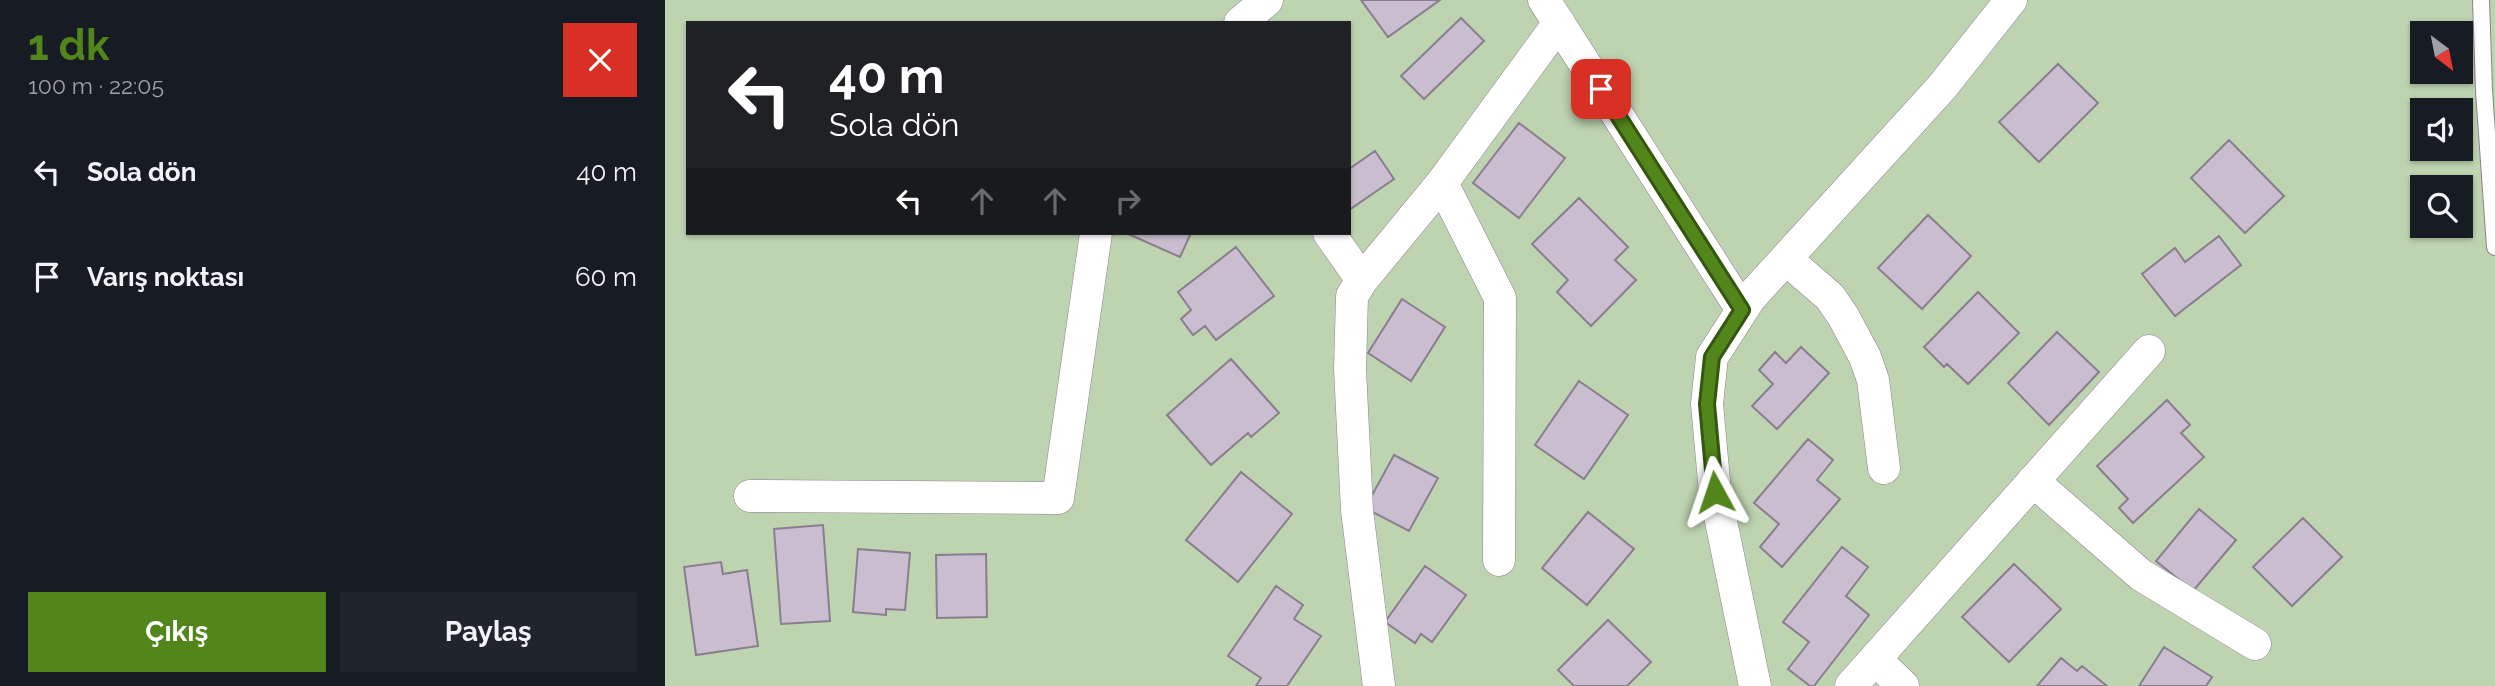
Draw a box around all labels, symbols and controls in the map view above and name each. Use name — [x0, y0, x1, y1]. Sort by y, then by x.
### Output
text: 1 dk — [28, 21, 109, 70]
north arrow — [2410, 21, 2473, 84]
map controls — [2410, 21, 2473, 238]
button: close — [563, 23, 637, 97]
text: 40 m — [829, 47, 944, 104]
icon: left — [714, 49, 805, 140]
pin — [1571, 59, 1631, 119]
icon: arrive — [1582, 70, 1620, 108]
text: 100 m · 22:05 — [28, 72, 164, 99]
button: sound — [2410, 98, 2473, 161]
text: Sola dön — [829, 106, 959, 143]
icon: left — [28, 153, 66, 191]
text: Sola dön — [87, 157, 196, 187]
text: 40 m — [576, 157, 637, 187]
button: search — [2410, 175, 2473, 238]
icon: left — [890, 182, 928, 220]
icon: ahead — [963, 182, 1001, 220]
icon: ahead — [1036, 182, 1074, 220]
icon: right — [1109, 182, 1147, 220]
icon: arrive — [28, 258, 66, 296]
text: Varış noktası — [87, 262, 244, 292]
text: 60 m — [575, 262, 637, 292]
position arrow — [1678, 455, 1752, 529]
button: Çıkış — [28, 592, 326, 672]
button: Paylaş — [340, 592, 637, 672]

